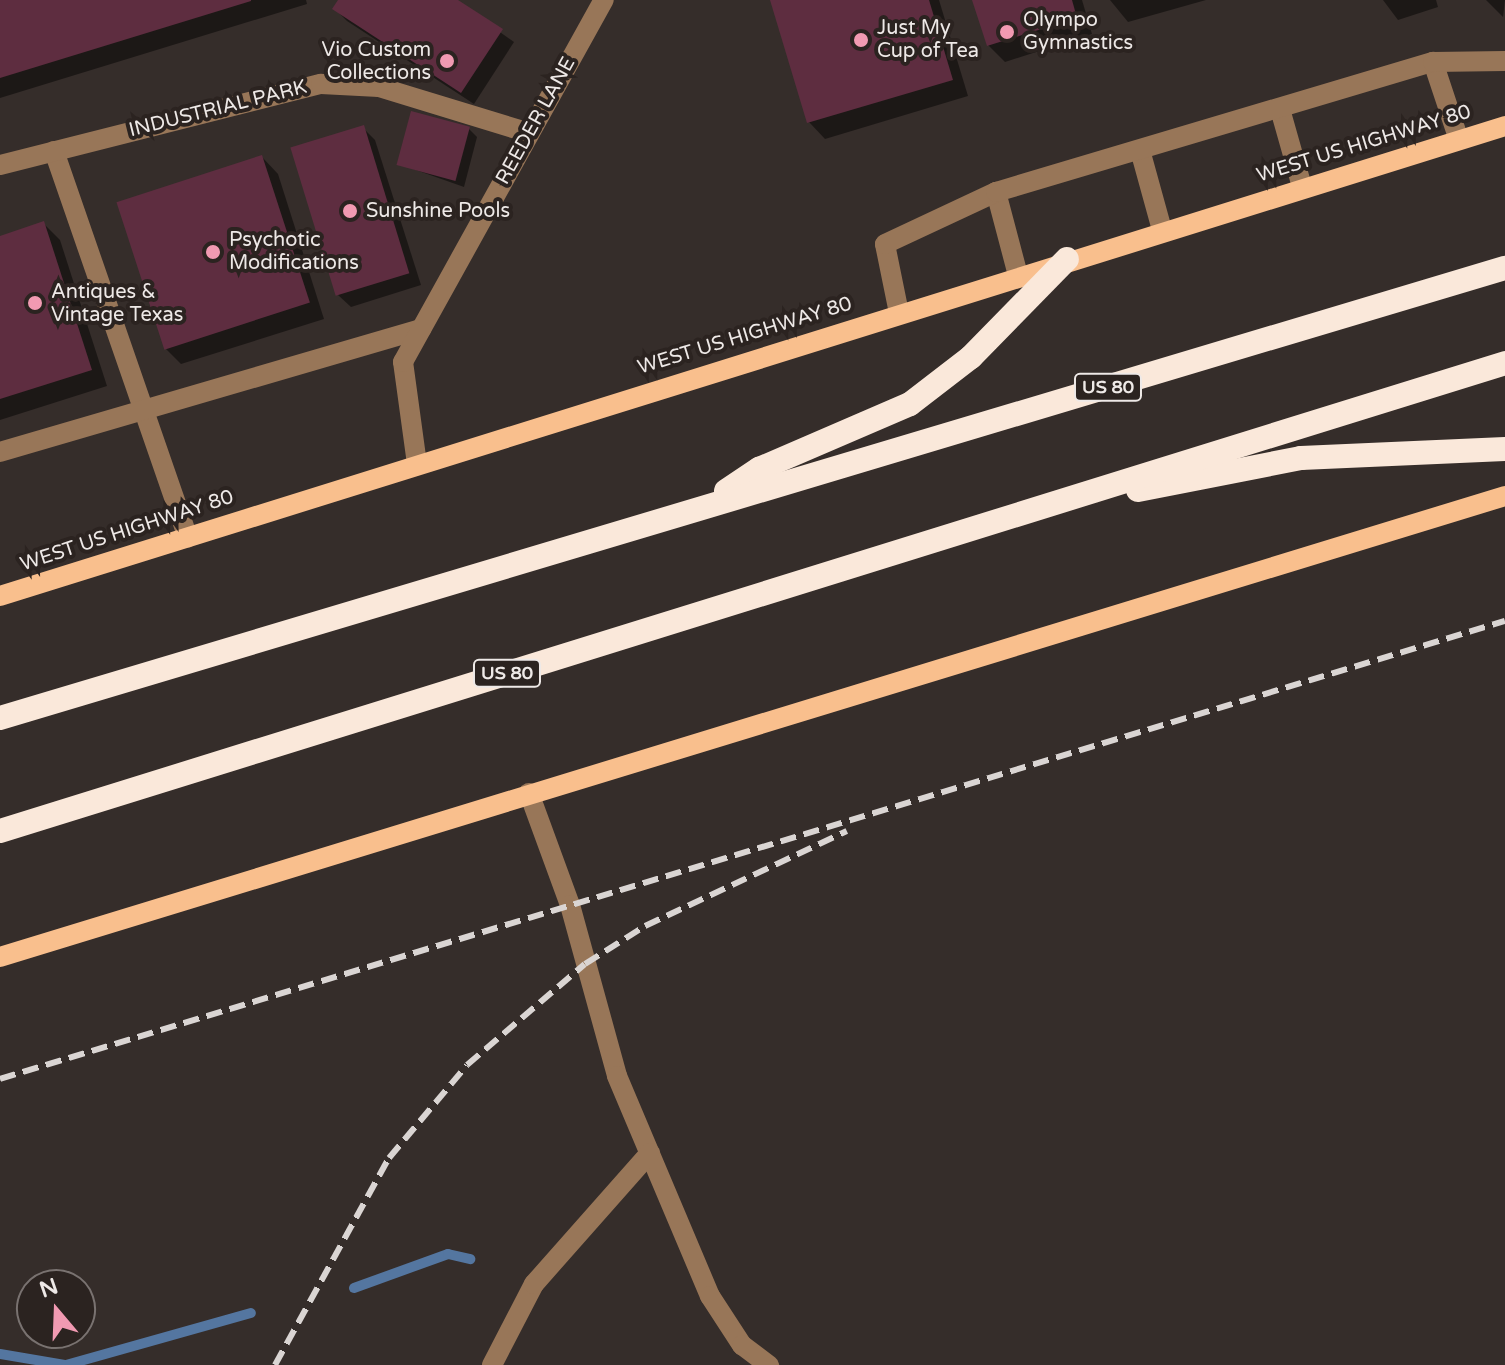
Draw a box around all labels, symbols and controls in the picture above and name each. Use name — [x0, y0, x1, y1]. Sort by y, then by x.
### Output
place label: Olympo Gymnastics — [1023, 8, 1133, 55]
place label: Just My Cup of Tea — [877, 16, 979, 63]
marker: Olympo Gymnastics — [998, 23, 1016, 41]
marker: Just My Cup of Tea — [852, 31, 870, 49]
place label: Vio Custom Collections — [322, 38, 431, 85]
marker: Vio Custom Collections — [438, 52, 456, 70]
street label: REEDER LANE — [491, 53, 581, 189]
street label: INDUSTRIAL PARK — [127, 75, 309, 143]
street label: WEST US HIGHWAY 80 — [1254, 100, 1474, 188]
place label: Sunshine Pools — [366, 199, 510, 223]
marker: Sunshine Pools — [341, 202, 359, 220]
place label: Psychotic Modifications — [229, 228, 359, 275]
marker: Psychotic Modifications — [204, 243, 222, 261]
place label: Antiques & Vintage Texas — [51, 280, 183, 327]
street label: WEST US HIGHWAY 80 — [635, 292, 855, 380]
marker: Antiques & Vintage Texas — [26, 294, 44, 312]
road number: US 80 — [1072, 373, 1144, 401]
street label: WEST US HIGHWAY 80 — [17, 485, 237, 577]
road number: US 80 — [471, 659, 543, 687]
north arrow — [16, 1269, 96, 1349]
text: N — [36, 1273, 61, 1303]

